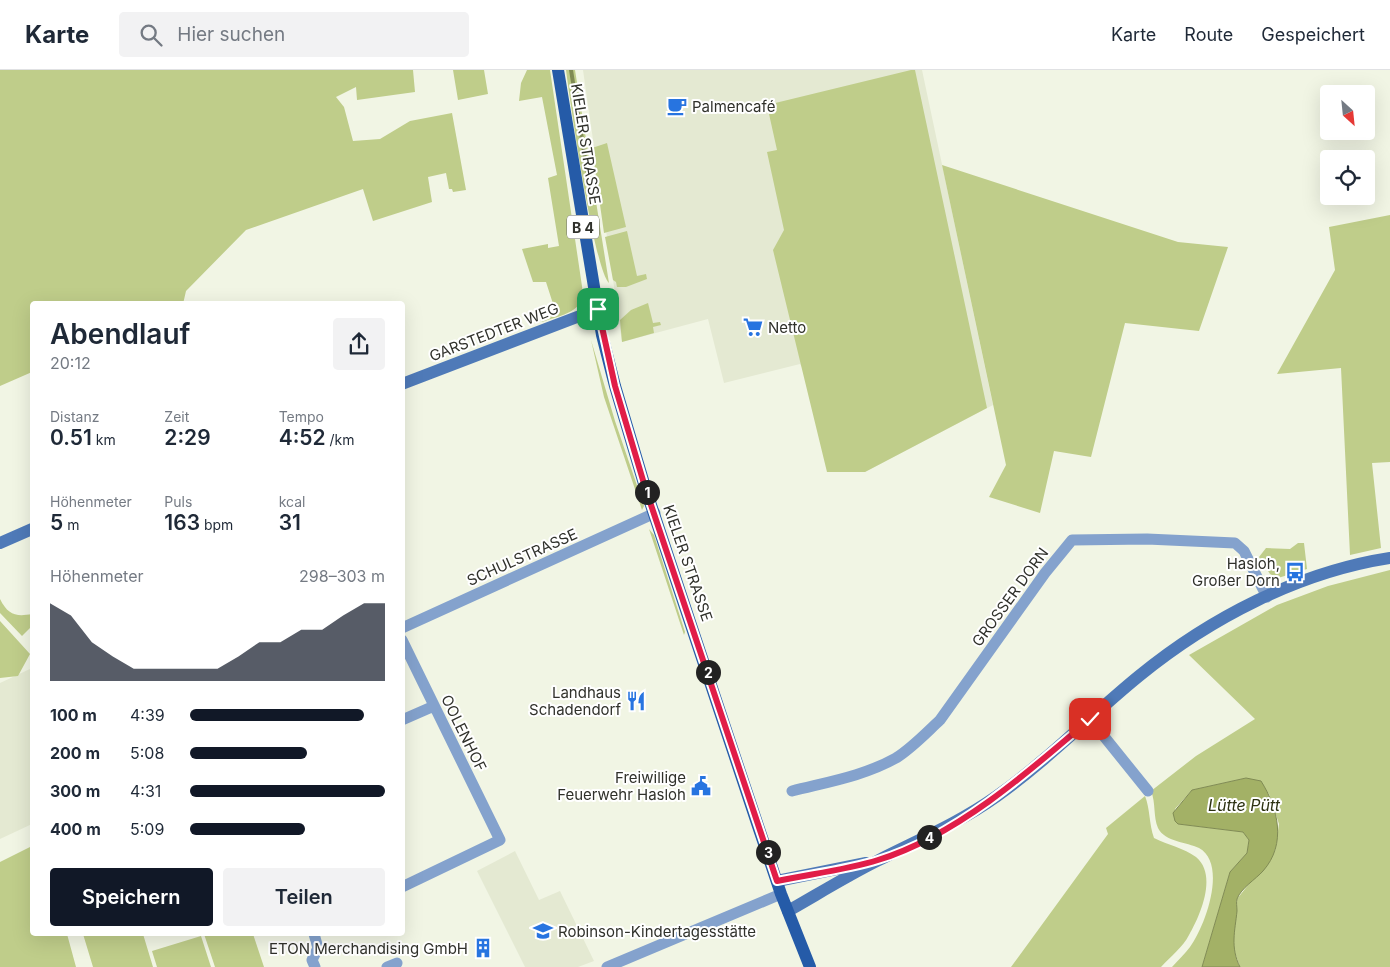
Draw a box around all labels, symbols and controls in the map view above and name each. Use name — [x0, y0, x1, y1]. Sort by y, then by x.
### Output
search box — [119, 12, 469, 57]
text: Karte — [25, 20, 89, 49]
icon: search — [137, 21, 165, 49]
text: Hier suchen — [177, 23, 285, 46]
text: Karte — [1111, 24, 1156, 45]
text: Route — [1184, 24, 1233, 45]
text: Gespeichert — [1261, 24, 1365, 45]
street label: KIELER STRASSE — [567, 82, 605, 206]
north arrow — [1320, 85, 1375, 140]
map controls — [1320, 85, 1375, 205]
cafe icon: Palmencafé — [666, 95, 688, 117]
place label: Palmencafé — [692, 97, 775, 116]
button: locate — [1320, 150, 1375, 205]
road number: B 4 — [567, 216, 599, 238]
pin — [577, 288, 619, 330]
icon: arrive — [584, 295, 612, 323]
street label: GARSTEDTER WEG — [427, 299, 561, 365]
supermarket icon: Netto — [742, 316, 764, 338]
text: Abendlauf — [50, 317, 190, 351]
button: share — [333, 318, 385, 370]
place label: Netto — [768, 318, 806, 337]
text: 20:12 — [50, 353, 91, 373]
text: Distanz — [50, 408, 99, 425]
text: Zeit — [164, 408, 189, 425]
text: Tempo — [279, 408, 324, 425]
text: 0.51 — [50, 425, 92, 450]
text: 2:29 — [164, 425, 211, 450]
text: 4:52 — [279, 425, 326, 450]
text: km — [92, 431, 116, 448]
text: /km — [326, 431, 355, 448]
pin: 1 — [634, 480, 660, 504]
text: 1 — [644, 484, 651, 501]
text: Höhenmeter — [50, 493, 132, 510]
text: Puls — [164, 493, 192, 510]
text: kcal — [279, 493, 305, 510]
street label: KIELER STRASSE — [659, 502, 717, 624]
text: 5 — [50, 510, 63, 535]
text: 163 — [164, 510, 200, 535]
text: 31 — [279, 510, 301, 535]
text: m — [63, 516, 79, 533]
text: bpm — [200, 516, 233, 533]
street label: SCHULSTRASSE — [464, 524, 580, 590]
street label: GROSSER DORN — [968, 544, 1052, 650]
place label: Hasloh, Großer Dorn — [1192, 554, 1280, 590]
bus stop icon: Hasloh, Großer Dorn — [1284, 561, 1306, 583]
text: Höhenmeter — [50, 566, 144, 586]
text: 298–303 m — [299, 566, 385, 586]
pin: 2 — [696, 660, 720, 684]
text: 2 — [704, 664, 713, 681]
place label: Landhaus Schadendorf — [529, 683, 621, 719]
restaurant icon: Landhaus Schadendorf — [625, 690, 647, 712]
street label: OOLENHOF — [437, 691, 491, 775]
pin — [1069, 698, 1111, 740]
text: 100 m — [50, 705, 97, 725]
text: 4:39 — [130, 705, 165, 725]
icon: check — [1076, 705, 1104, 733]
text: 200 m — [50, 743, 100, 763]
text: 5:08 — [130, 743, 164, 763]
place label: Freiwillige Feuerwehr Hasloh — [557, 768, 686, 804]
public building icon: Freiwillige Feuerwehr Hasloh — [690, 775, 712, 797]
text: 300 m — [50, 781, 100, 801]
text: 4:31 — [130, 781, 161, 801]
water label: Lütte Pütt — [1208, 795, 1281, 815]
text: 400 m — [50, 819, 101, 839]
text: 5:09 — [130, 819, 164, 839]
pin: 4 — [916, 824, 942, 850]
text: 4 — [925, 829, 934, 846]
pin: 3 — [756, 840, 780, 864]
text: 3 — [764, 844, 773, 861]
button: Speichern — [50, 868, 213, 926]
button: Teilen — [223, 868, 385, 926]
school or university icon: Robinson-Kindertagesstätte — [532, 920, 554, 942]
place label: Robinson-Kindertagesstätte — [558, 922, 756, 941]
building icon: ETON Merchandising GmbH — [472, 937, 494, 959]
place label: ETON Merchandising GmbH — [269, 939, 468, 958]

